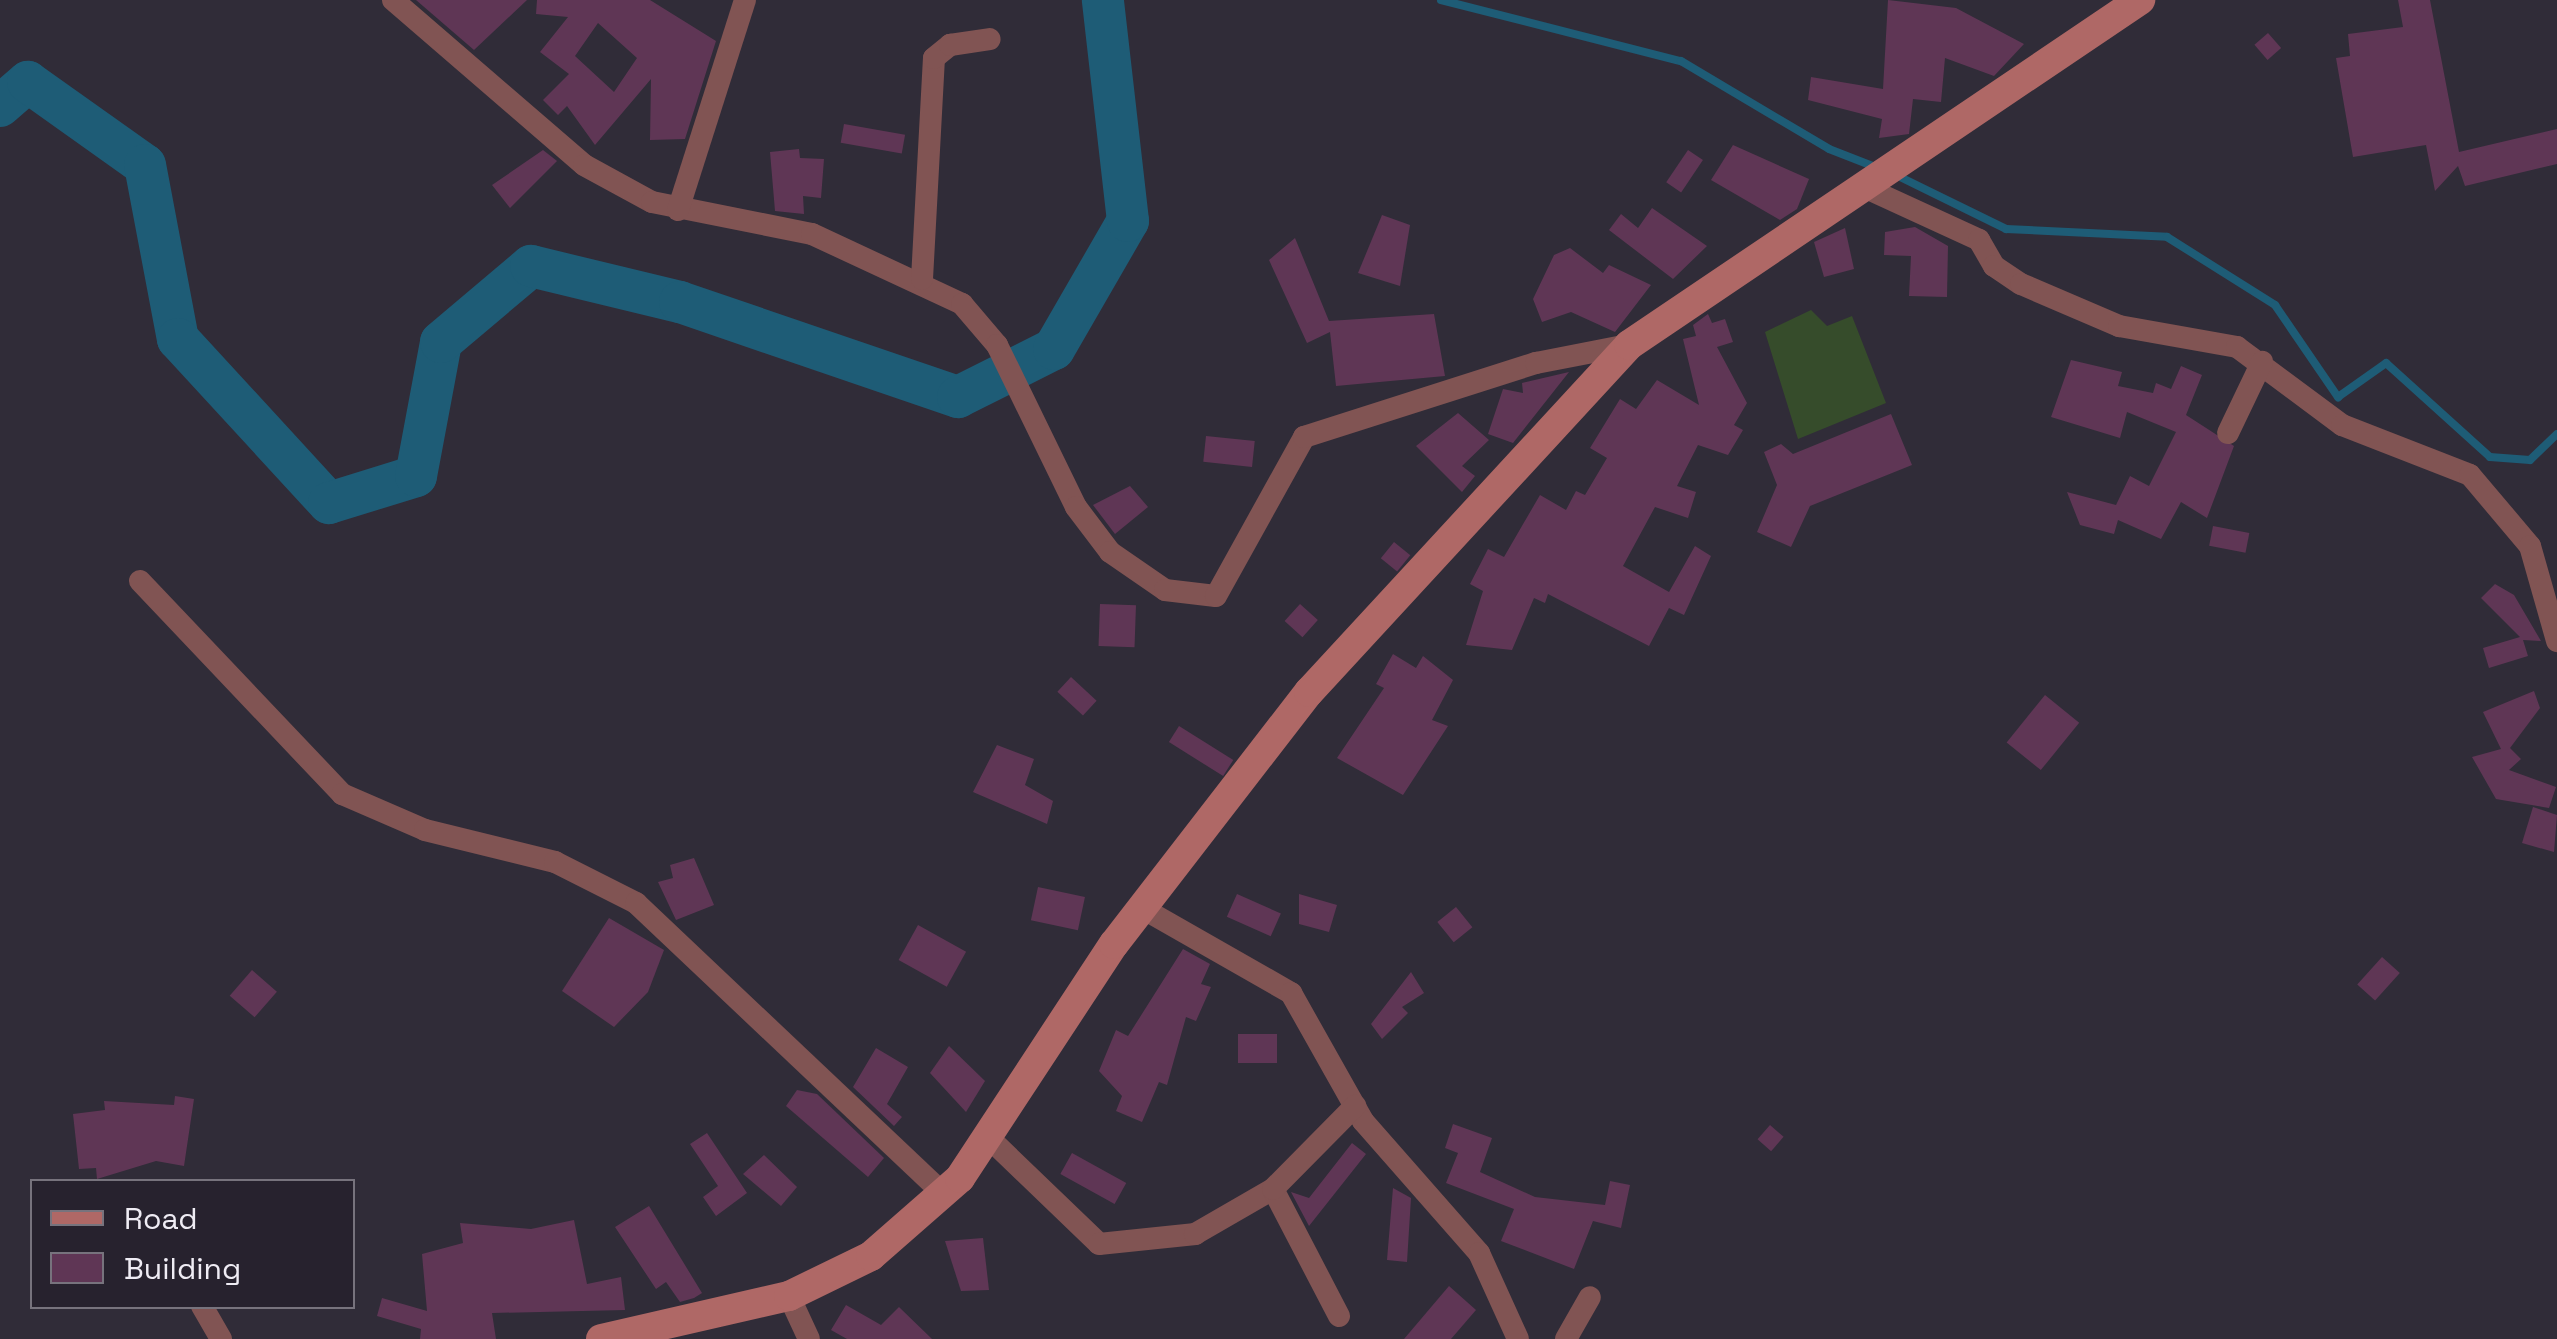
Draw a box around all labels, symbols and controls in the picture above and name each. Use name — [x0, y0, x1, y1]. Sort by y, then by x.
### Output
legend — [30, 1179, 355, 1309]
text: Road — [124, 1199, 198, 1238]
text: Building — [124, 1249, 241, 1288]

